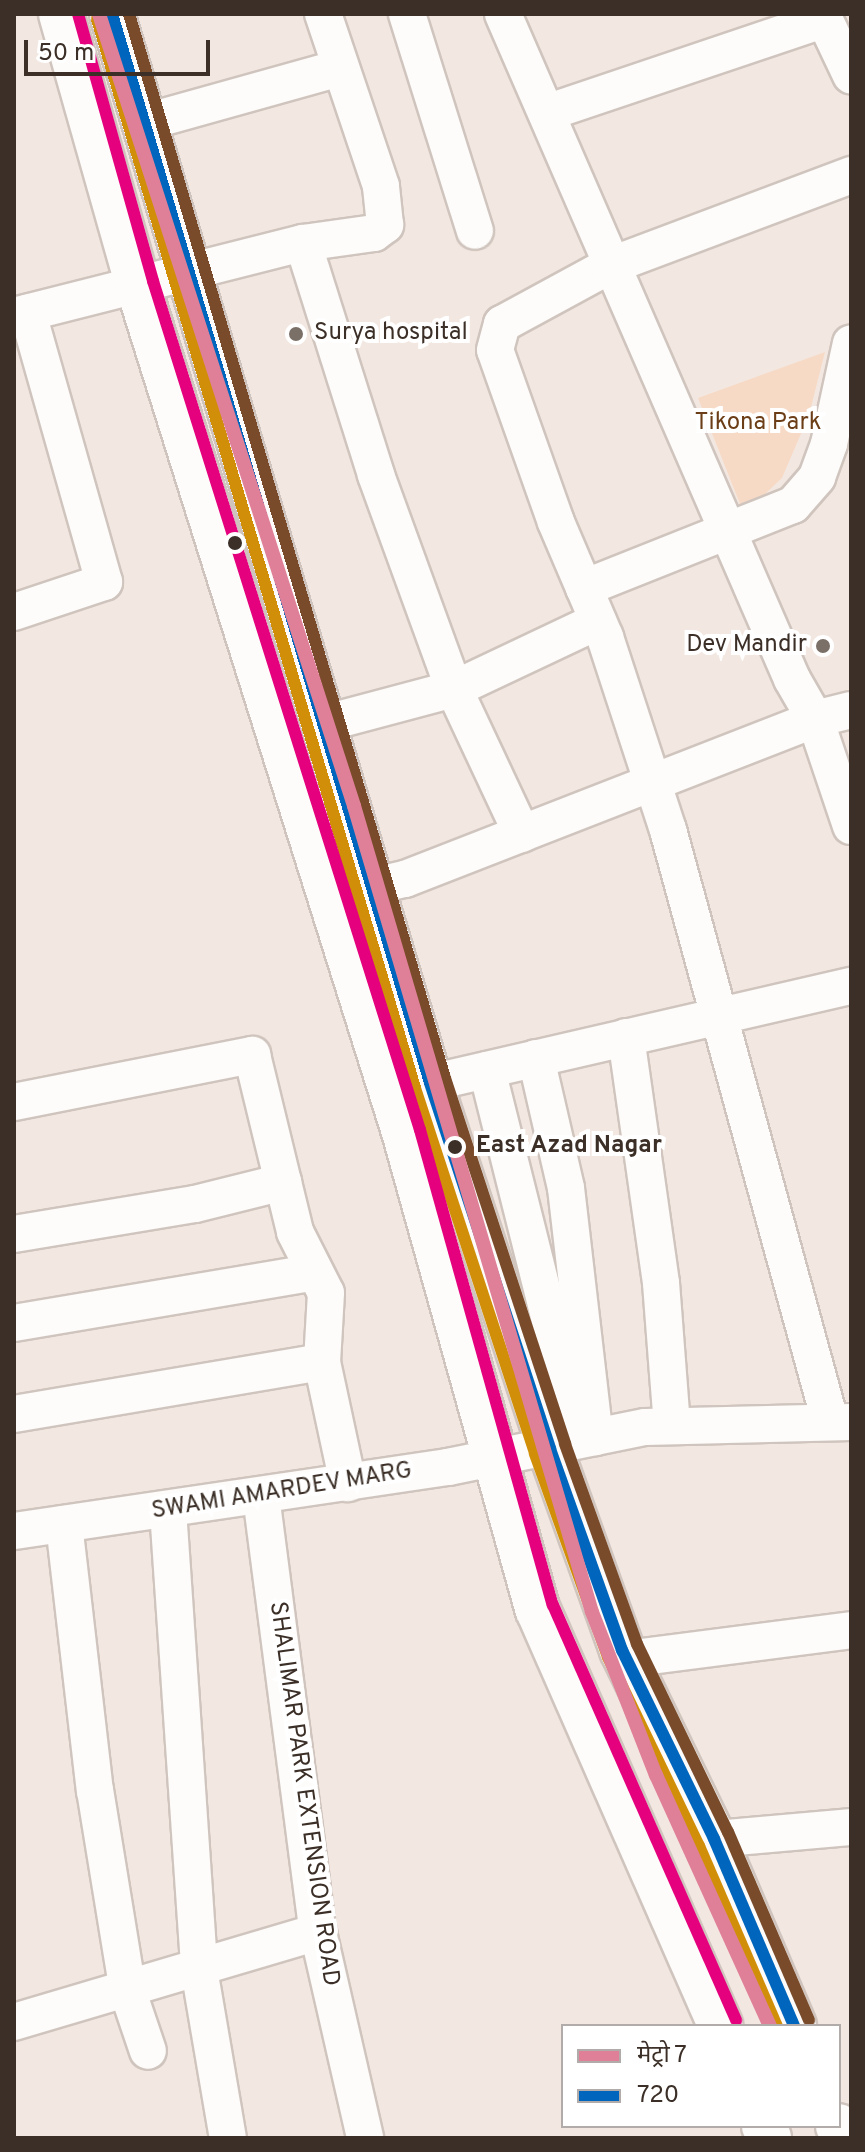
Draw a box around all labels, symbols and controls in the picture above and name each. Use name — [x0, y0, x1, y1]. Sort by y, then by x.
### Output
scale bar — [28, 24, 214, 74]
text: 50 m — [38, 39, 94, 69]
place label: Surya hospital — [314, 320, 468, 348]
marker: Surya hospital — [285, 323, 307, 345]
park label: Tikona Park — [695, 410, 821, 438]
unlabelled marker — [227, 535, 243, 551]
place label: Dev Mandir — [686, 632, 807, 660]
marker: Dev Mandir — [814, 637, 832, 655]
marker: East Azad Nagar — [441, 1133, 469, 1161]
place label: East Azad Nagar — [476, 1133, 663, 1161]
street label: SWAMI AMARDEV MARG — [149, 1457, 415, 1527]
street label: SHALIMAR PARK EXTENSION ROAD — [262, 1600, 344, 1988]
legend — [561, 2024, 841, 2128]
text: मेट्रो 7 — [637, 2041, 687, 2071]
text: 720 — [637, 2081, 679, 2111]

